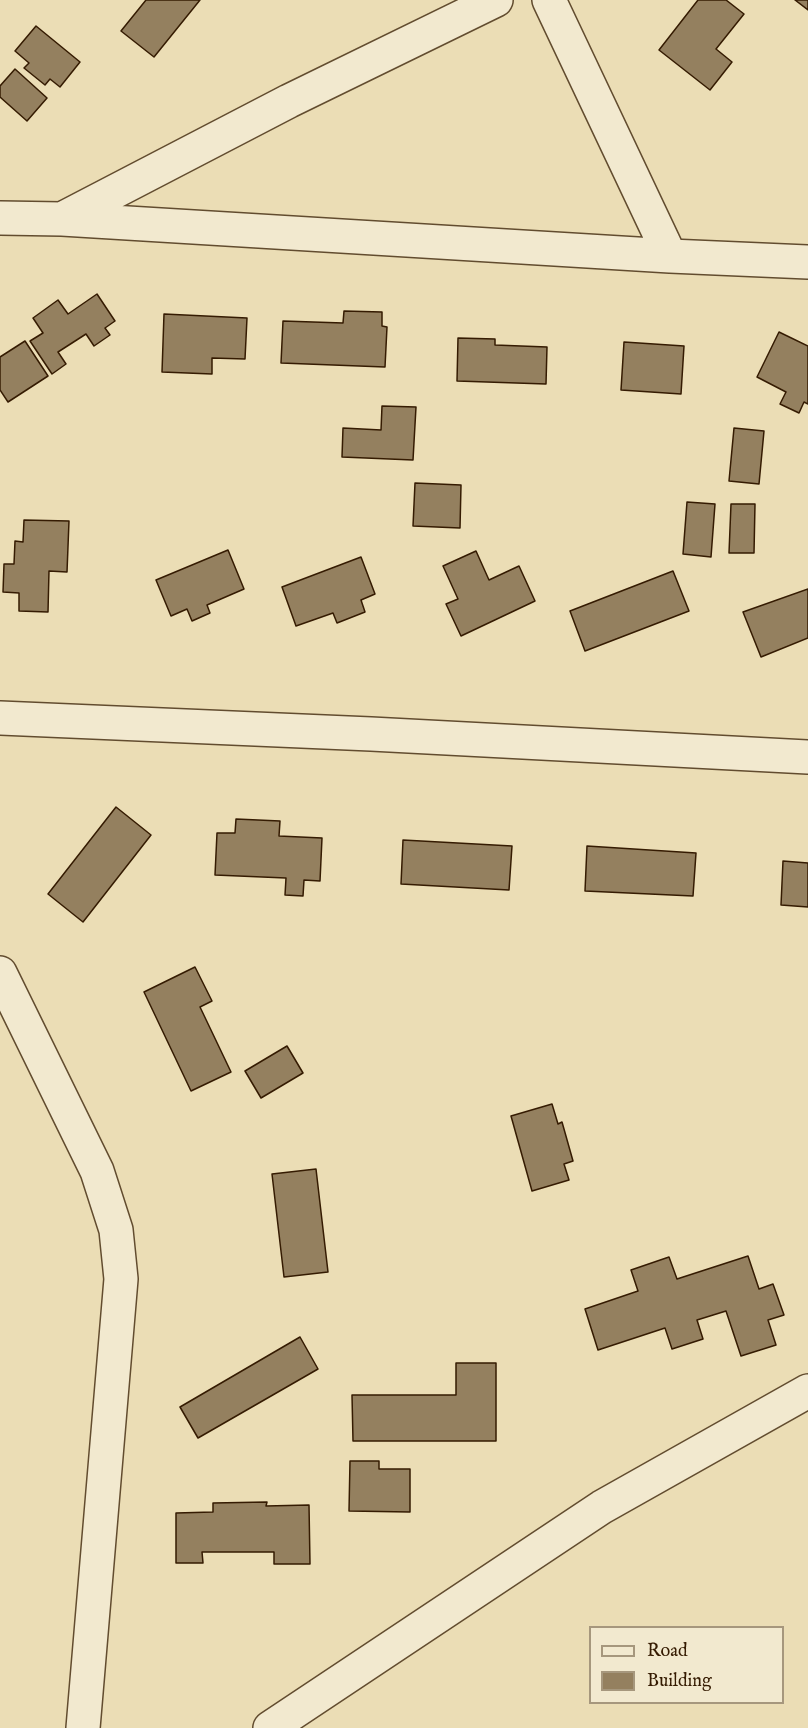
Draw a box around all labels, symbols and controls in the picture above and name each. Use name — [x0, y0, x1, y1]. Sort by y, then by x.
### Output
legend — [589, 1626, 784, 1704]
text: Road — [647, 1640, 688, 1663]
text: Building — [647, 1670, 712, 1693]

